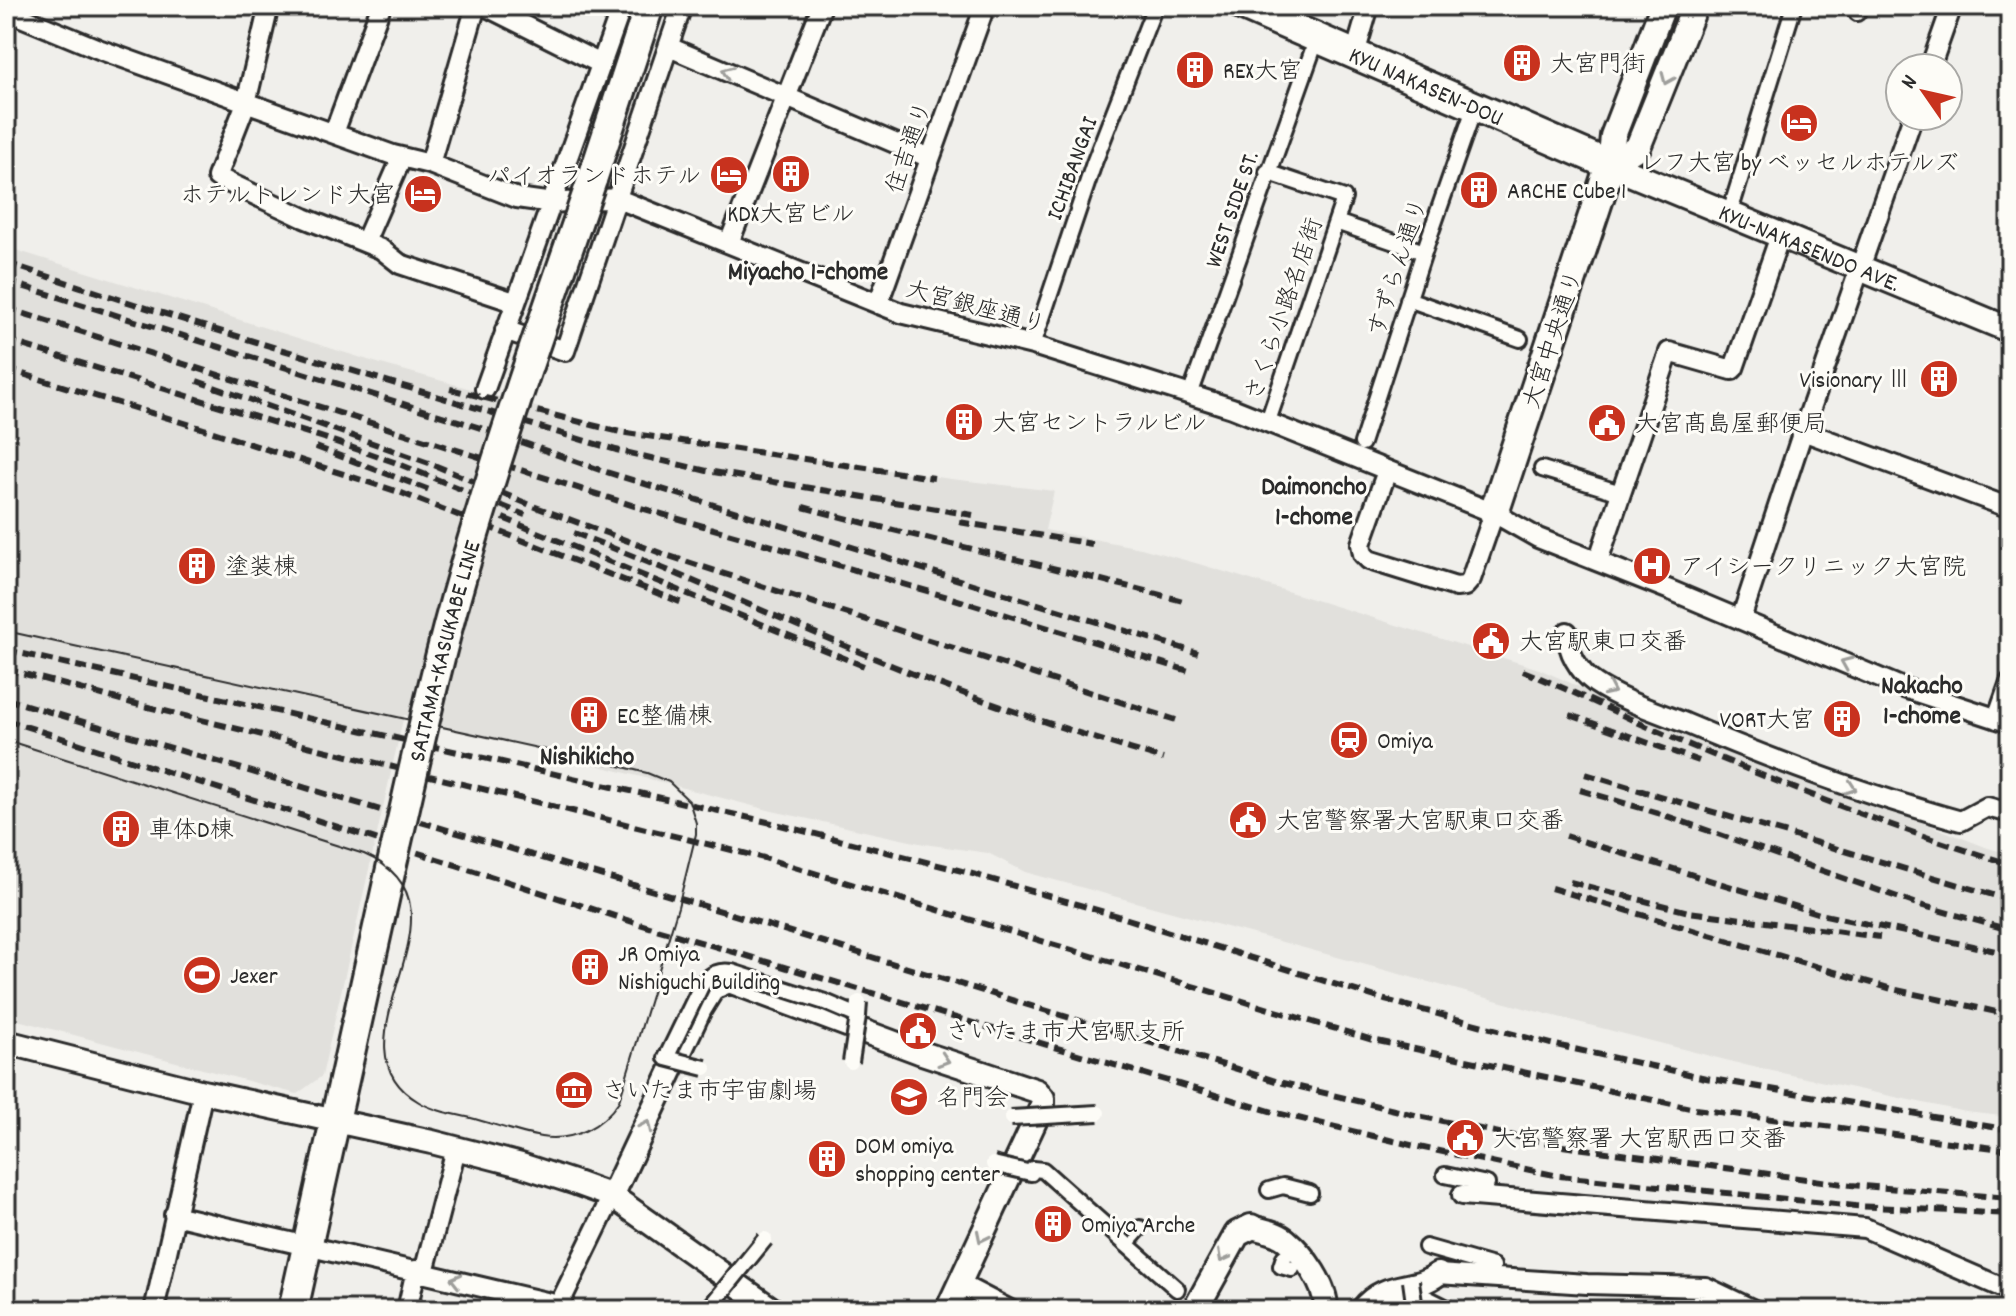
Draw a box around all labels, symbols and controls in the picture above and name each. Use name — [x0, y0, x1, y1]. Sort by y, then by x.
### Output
street label: KYU NAKASEN-DOU — [1343, 40, 1508, 137]
building icon: 大宮門街 — [1501, 42, 1543, 84]
building icon: REX大宮 — [1174, 49, 1216, 91]
place label: 大宮門街 — [1550, 49, 1646, 83]
north arrow — [1884, 52, 1964, 132]
place label: REX大宮 — [1223, 56, 1302, 90]
one-way arrow — [721, 65, 735, 81]
text: N — [1894, 69, 1926, 96]
one-way arrow — [1660, 71, 1677, 85]
street label: 住吉通り — [879, 97, 943, 199]
hotel icon: レフ大宮 by ベッセルホテルズ — [1778, 102, 1820, 144]
street label: ICHIBANGAI — [1039, 112, 1108, 226]
street label: WEST SIDE ST. — [1198, 147, 1270, 273]
place label: レフ大宮 by ベッセルホテルズ — [1639, 148, 1959, 182]
building icon: KDX大宮ビル — [770, 153, 812, 195]
hotel icon: パイオランドホテル — [708, 154, 750, 196]
place label: パイオランドホテル — [487, 161, 701, 195]
building icon: ARCHE Cube 1 — [1458, 169, 1500, 211]
hotel icon: ホテルトレンド大宮 — [402, 173, 444, 215]
place label: ARCHE Cube 1 — [1507, 176, 1626, 210]
place label: ホテルトレンド大宮 — [180, 180, 395, 214]
street label: すずらん通り — [1361, 194, 1438, 342]
street label: KYU-NAKASENDO AVE. — [1713, 198, 1904, 303]
place label: KDX大宮ビル — [727, 199, 855, 233]
street label: さくら小路名店街 — [1239, 214, 1333, 406]
district label: Miyacho 1-chome — [728, 255, 888, 292]
street label: 大宮中央通り — [1516, 266, 1593, 414]
street label: 大宮銀座通り — [901, 274, 1049, 344]
building icon: Visionary Ⅲ — [1918, 358, 1960, 400]
place label: Visionary Ⅲ — [1799, 365, 1911, 399]
building icon: 大宮セントラルビル — [943, 401, 985, 443]
public building icon: 大宮髙島屋郵便局 — [1586, 402, 1628, 444]
place label: 大宮セントラルビル — [992, 408, 1207, 442]
place label: 大宮髙島屋郵便局 — [1635, 409, 1827, 443]
district label: Daimoncho 1-chome — [1261, 470, 1367, 537]
street label: SAITAMA-KASUKABE LINE — [402, 537, 491, 766]
building icon: 塗装棟 — [176, 545, 218, 587]
hospital icon: アイシークリニック大宮院 — [1631, 545, 1673, 587]
place label: 塗装棟 — [225, 552, 297, 586]
place label: アイシークリニック大宮院 — [1680, 552, 1966, 586]
public building icon: 大宮駅東口交番 — [1470, 620, 1512, 662]
place label: 大宮駅東口交番 — [1519, 627, 1687, 661]
one-way arrow — [1839, 657, 1854, 673]
district label: Nakacho 1-chome — [1881, 669, 1963, 736]
one-way arrow — [1602, 681, 1617, 697]
building icon: EC整備棟 — [568, 694, 610, 736]
building icon: VORT大宮 — [1821, 698, 1863, 740]
place label: EC整備棟 — [617, 701, 712, 735]
place label: VORT大宮 — [1719, 705, 1814, 739]
station icon: Omiya — [1328, 719, 1370, 761]
place label: Omiya — [1377, 726, 1433, 760]
district label: Nishikicho — [540, 740, 635, 777]
one-way arrow — [1844, 778, 1858, 794]
public building icon: 大宮警察署大宮駅東口交番 — [1227, 799, 1269, 841]
place label: 大宮警察署大宮駅東口交番 — [1276, 806, 1564, 840]
building icon: 車体D棟 — [100, 808, 142, 850]
place label: 車体D棟 — [149, 815, 233, 849]
place label: JR Omiya Nishiguchi Building — [618, 939, 780, 1001]
building icon: JR Omiya Nishiguchi Building — [569, 946, 611, 988]
sports icon: Jexer — [181, 954, 223, 996]
place label: Jexer — [230, 961, 278, 995]
public building icon: さいたま市大宮駅支所 — [897, 1010, 939, 1052]
place label: さいたま市大宮駅支所 — [946, 1017, 1185, 1051]
one-way arrow — [937, 1051, 950, 1067]
museum icon: さいたま市宇宙劇場 — [553, 1069, 595, 1111]
place label: さいたま市宇宙劇場 — [602, 1076, 817, 1110]
school or university icon: 名門会 — [888, 1076, 930, 1118]
place label: 名門会 — [937, 1083, 1009, 1117]
public building icon: 大宮警察署 大宮駅西口交番 — [1444, 1117, 1486, 1159]
one-way arrow — [636, 1119, 652, 1134]
place label: 大宮警察署 大宮駅西口交番 — [1493, 1124, 1787, 1158]
place label: DOM omiya shopping center — [855, 1131, 1000, 1193]
building icon: DOM omiya shopping center — [806, 1138, 848, 1180]
building icon: Omiya Arche — [1032, 1203, 1074, 1245]
place label: Omiya Arche — [1081, 1210, 1195, 1244]
one-way arrow — [976, 1229, 992, 1244]
one-way arrow — [1217, 1249, 1233, 1263]
one-way arrow — [450, 1272, 464, 1289]

